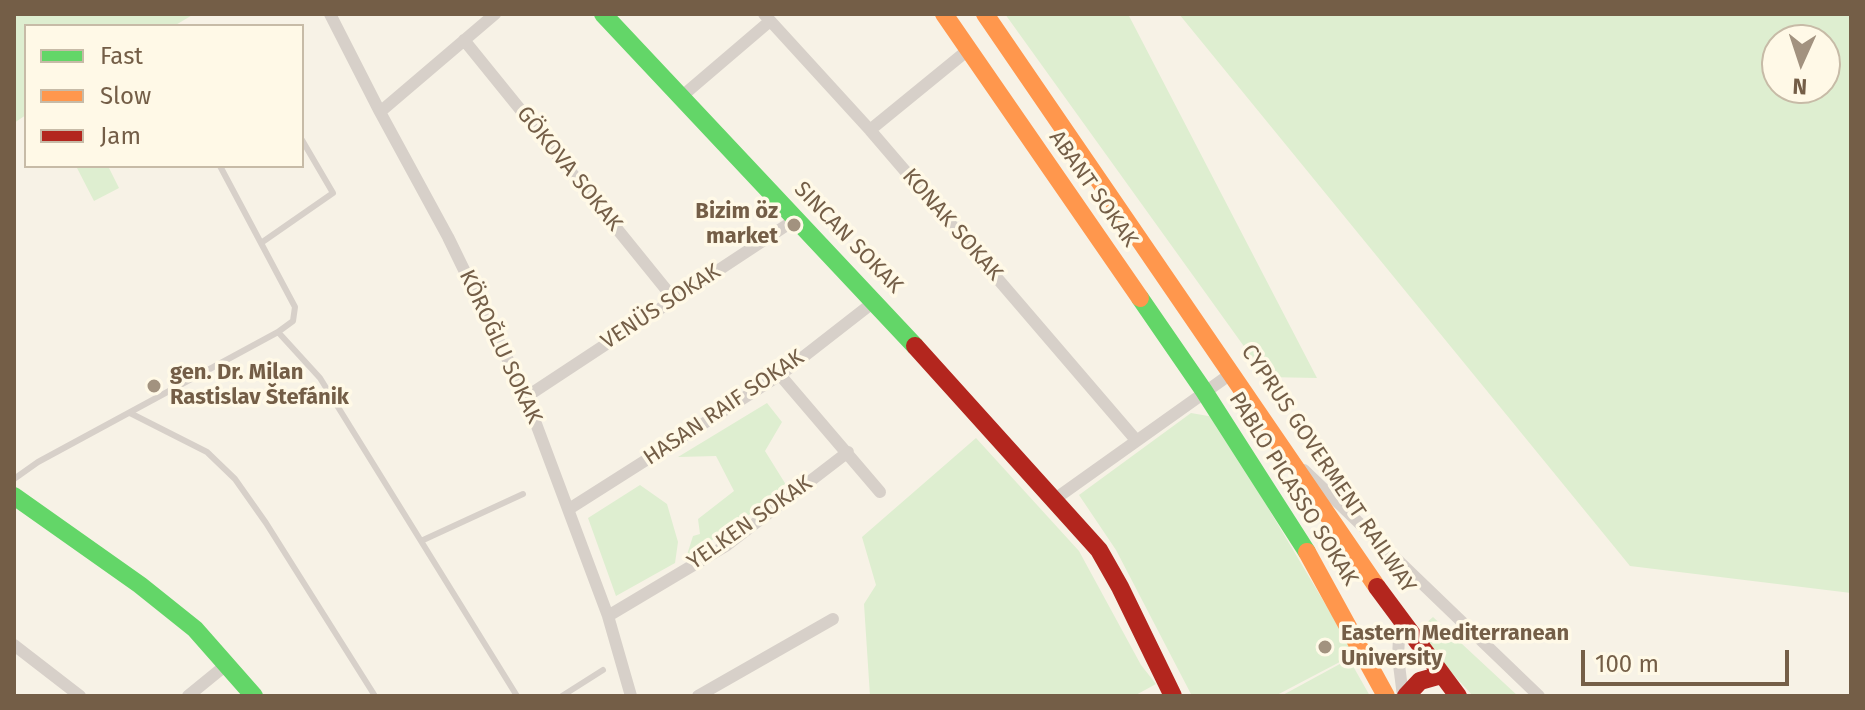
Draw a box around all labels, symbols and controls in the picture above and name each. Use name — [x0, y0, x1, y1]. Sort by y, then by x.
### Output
legend — [24, 24, 304, 168]
north arrow — [1761, 24, 1841, 104]
text: Fast — [100, 42, 143, 70]
text: N — [1792, 73, 1808, 100]
text: Slow — [100, 82, 151, 110]
street label: GÖKOVA SOKAK — [511, 101, 627, 237]
text: Jam — [100, 122, 141, 150]
street label: ABANT SOKAK — [1043, 126, 1143, 252]
street label: KONAK SOKAK — [896, 163, 1008, 287]
street label: SINCAN SOKAK — [788, 177, 908, 299]
place label: Bizim öz market — [695, 199, 778, 250]
marker: Bizim öz market — [785, 216, 803, 234]
street label: VENÜS SOKAK — [596, 259, 726, 355]
street label: KÖROĞLU SOKAK — [453, 266, 547, 428]
street label: CYPRUS GOVERMENT RAILWAY — [1235, 340, 1421, 598]
street label: HASAN RAIF SOKAK — [639, 345, 809, 471]
place label: gen. Dr. Milan Rastislav Štefánik — [170, 360, 349, 412]
marker: gen. Dr. Milan Rastislav Štefánik — [145, 377, 163, 395]
street label: PABLO PICASSO SOKAK — [1223, 387, 1363, 591]
street label: YELKEN SOKAK — [683, 470, 817, 576]
place label: Eastern Mediterranean University — [1341, 621, 1569, 672]
scale bar — [1585, 634, 1793, 684]
marker: Eastern Mediterranean University — [1316, 638, 1334, 656]
text: 100 m — [1595, 650, 1659, 678]

